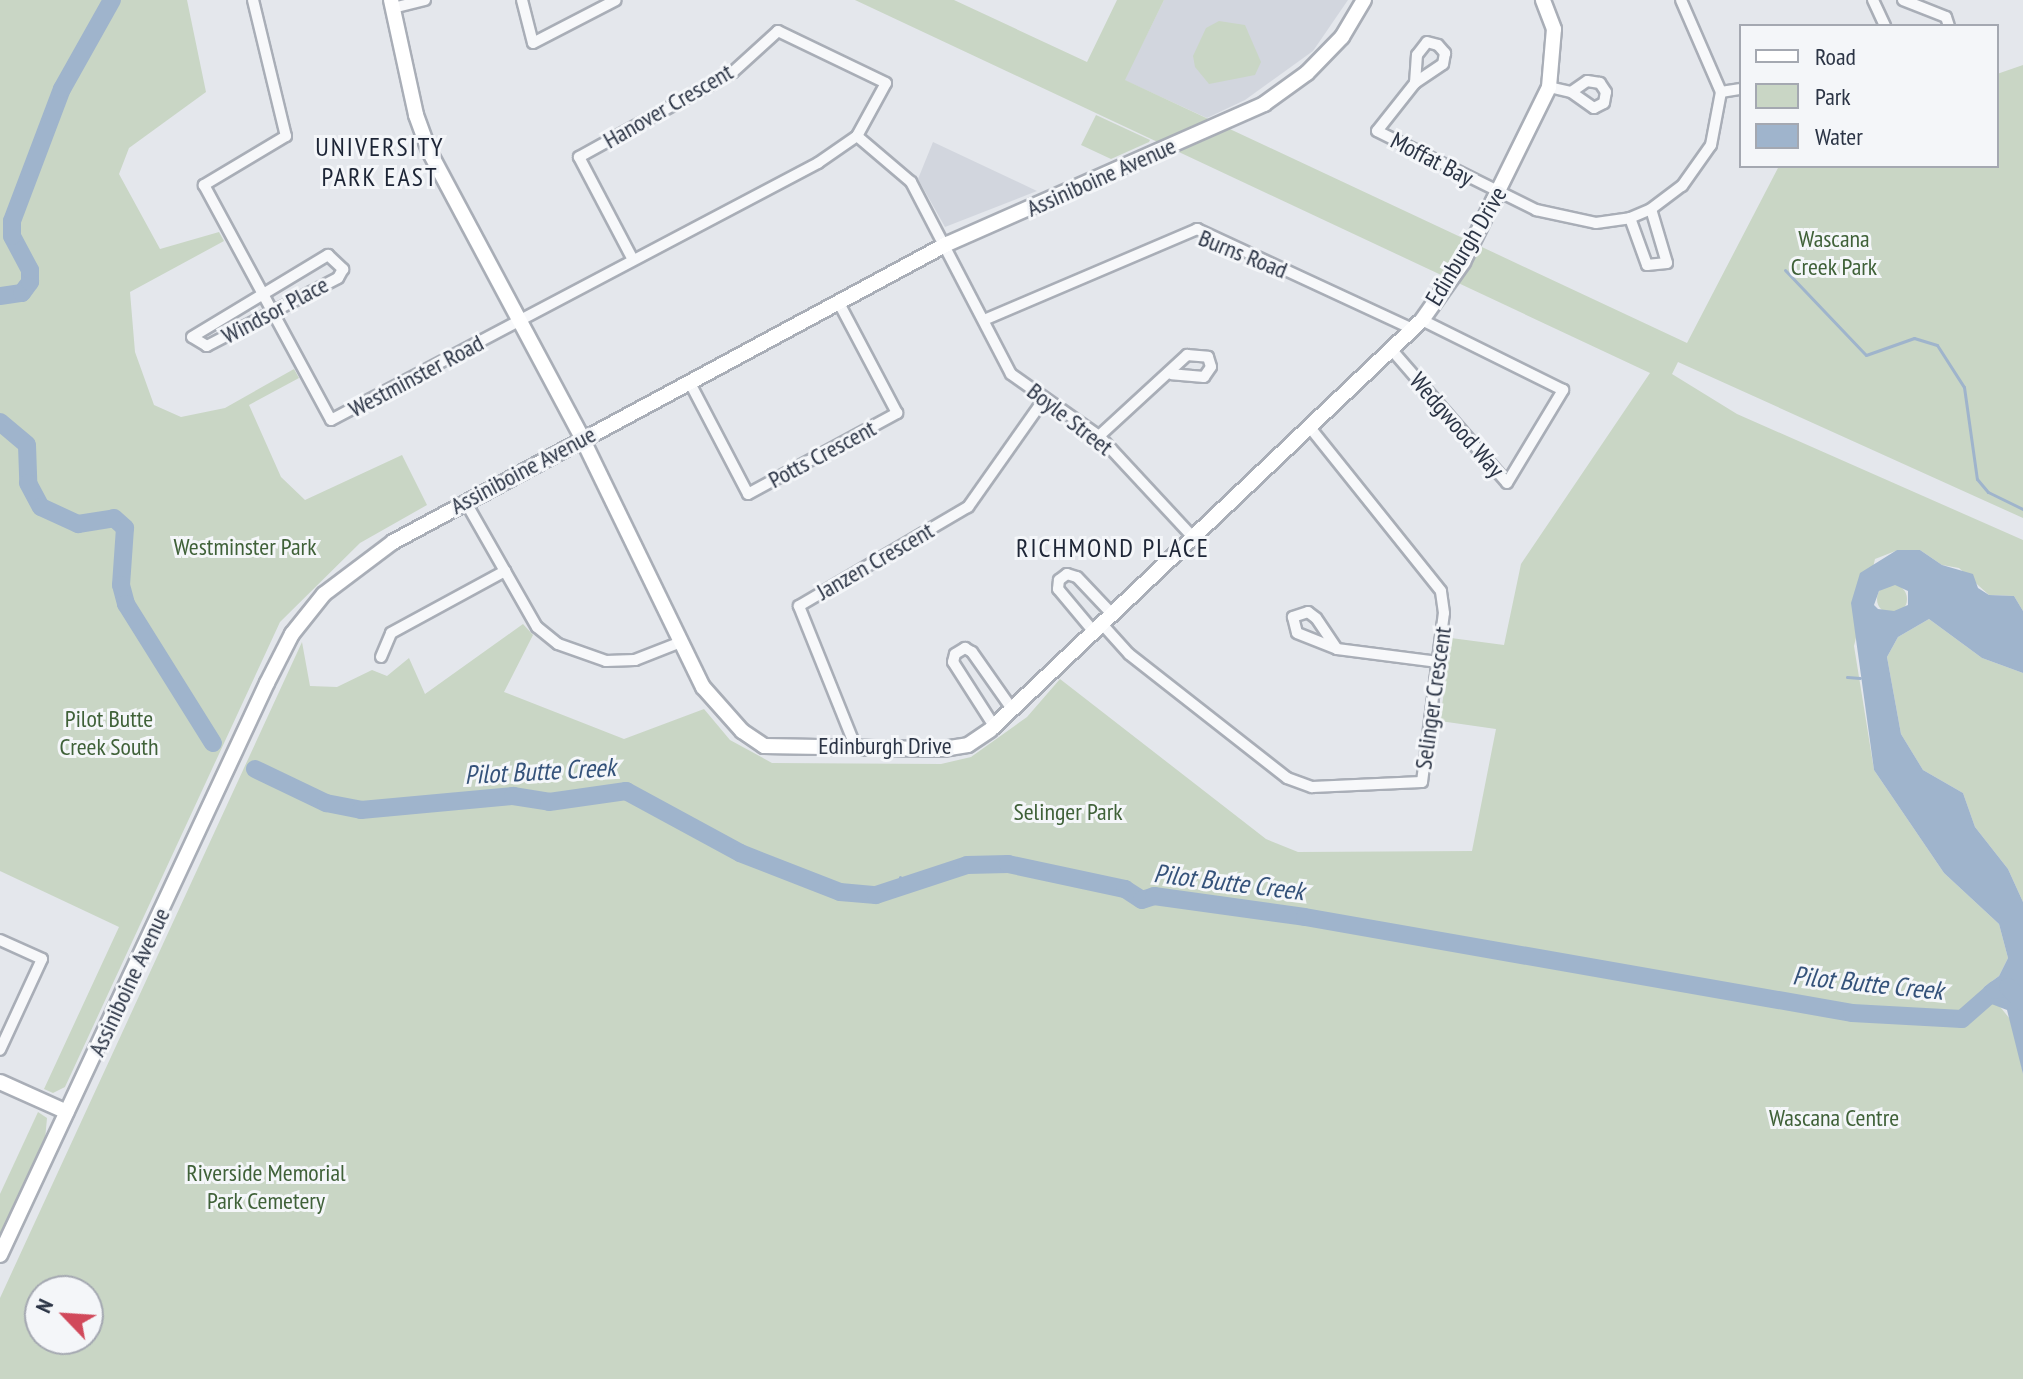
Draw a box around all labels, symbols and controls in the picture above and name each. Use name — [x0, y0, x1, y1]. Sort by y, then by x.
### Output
legend — [1739, 24, 1999, 168]
text: Road — [1815, 41, 1856, 72]
street label: Hanover Crescent — [598, 57, 738, 155]
text: Park — [1815, 81, 1851, 112]
text: Water — [1815, 121, 1863, 152]
street label: Moffat Bay — [1386, 126, 1478, 192]
district label: UNIVERSITY PARK EAST — [315, 131, 445, 192]
street label: Assiniboine Avenue — [1022, 131, 1180, 223]
street label: Edinburgh Drive — [1419, 181, 1513, 311]
street label: Burns Road — [1195, 223, 1291, 285]
park label: Wascana Creek Park — [1791, 225, 1877, 281]
street label: Windsor Place — [217, 270, 333, 350]
street label: Westminster Road — [344, 328, 488, 424]
street label: Wedgwood Way — [1403, 366, 1511, 484]
street label: Boyle Street — [1021, 377, 1119, 461]
street label: Potts Crescent — [763, 414, 881, 494]
street label: Assiniboine Avenue — [445, 420, 601, 520]
street label: Janzen Crescent — [811, 516, 939, 606]
district label: RICHMOND PLACE — [1016, 532, 1210, 564]
park label: Westminster Park — [173, 533, 317, 561]
street label: Selinger Crescent — [1409, 625, 1457, 771]
park label: Pilot Butte Creek South — [59, 705, 159, 761]
street label: Edinburgh Drive — [818, 732, 952, 760]
water label: Pilot Butte Creek — [464, 751, 616, 791]
park label: Selinger Park — [1013, 798, 1123, 826]
water label: Pilot Butte Creek — [1152, 857, 1306, 907]
street label: Assiniboine Avenue — [82, 903, 176, 1061]
water label: Pilot Butte Creek — [1791, 960, 1945, 1006]
park label: Wascana Centre — [1769, 1104, 1899, 1132]
park label: Riverside Memorial Park Cemetery — [186, 1159, 346, 1215]
north arrow — [24, 1275, 104, 1355]
text: N — [29, 1294, 59, 1317]

